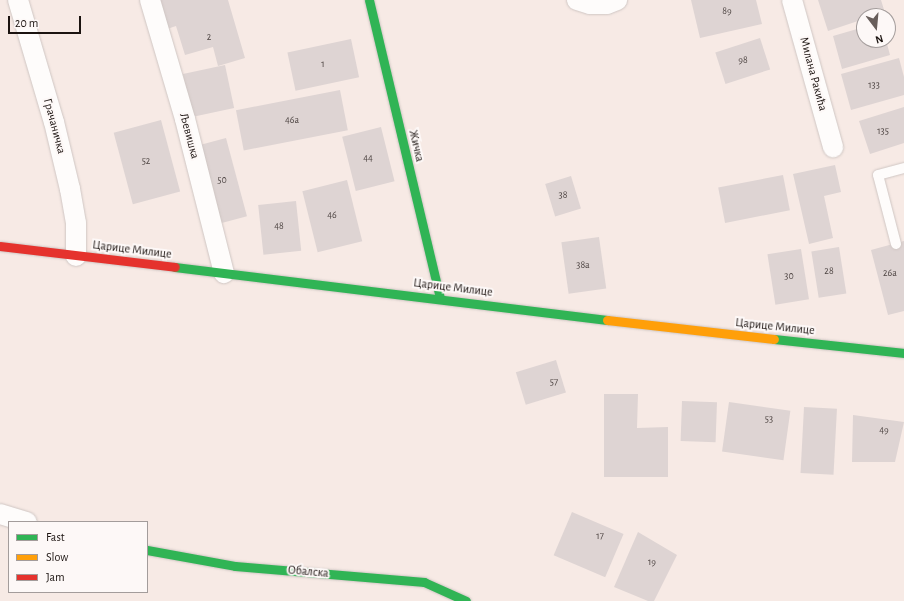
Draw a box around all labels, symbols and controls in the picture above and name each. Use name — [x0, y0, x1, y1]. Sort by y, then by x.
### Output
house number: 89 — [722, 6, 732, 18]
scale bar — [10, 8, 83, 34]
north arrow — [856, 8, 896, 48]
text: 20 m — [15, 17, 38, 29]
house number: 2 — [207, 32, 211, 44]
text: N — [874, 33, 884, 45]
street label: Милана Ракића — [796, 35, 830, 113]
house number: 98 — [738, 55, 748, 67]
house number: 1 — [321, 59, 325, 71]
house number: 133 — [868, 80, 880, 92]
street label: Грачаничка — [40, 97, 68, 155]
street label: Љевишка — [176, 112, 202, 160]
house number: 46a — [285, 115, 299, 127]
house number: 135 — [877, 126, 889, 138]
street label: Жичка — [405, 129, 427, 163]
house number: 44 — [363, 153, 373, 165]
house number: 52 — [142, 156, 150, 168]
house number: 50 — [217, 175, 227, 187]
house number: 38 — [559, 190, 567, 202]
house number: 46 — [327, 210, 337, 222]
house number: 48 — [274, 221, 284, 233]
street label: Царице Милице — [92, 238, 172, 262]
house number: 38a — [576, 260, 590, 272]
house number: 28 — [824, 266, 834, 278]
house number: 26a — [883, 268, 897, 280]
house number: 30 — [784, 271, 794, 283]
street label: Царице Милице — [413, 276, 493, 300]
street label: Царице Милице — [735, 316, 815, 338]
house number: 57 — [550, 377, 558, 389]
house number: 53 — [765, 414, 773, 426]
house number: 49 — [879, 425, 889, 437]
legend — [8, 521, 148, 593]
text: Fast — [46, 531, 65, 543]
house number: 17 — [596, 531, 604, 543]
text: Slow — [46, 551, 68, 563]
house number: 19 — [648, 557, 656, 569]
street label: Обалска — [287, 563, 329, 581]
text: Jam — [46, 571, 65, 583]

